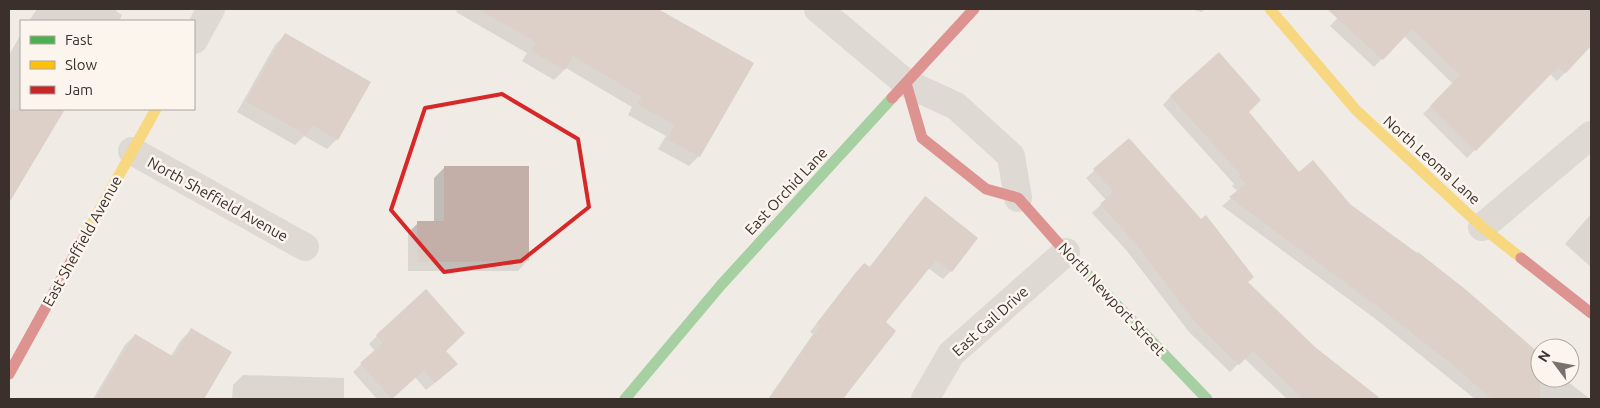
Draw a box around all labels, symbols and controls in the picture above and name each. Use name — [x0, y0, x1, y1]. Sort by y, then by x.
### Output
legend — [20, 20, 195, 110]
text: Fast — [65, 31, 93, 48]
text: Slow — [65, 56, 98, 73]
text: Jam — [65, 81, 93, 98]
street label: North Leoma Lane — [1380, 112, 1484, 208]
street label: East Orchid Lane — [741, 144, 831, 238]
street label: North Sheffield Avenue — [145, 153, 291, 245]
street label: East Sheffield Avenue — [39, 173, 125, 309]
street label: North Newport Street — [1055, 239, 1169, 359]
street label: East Gail Drive — [949, 283, 1031, 359]
north arrow — [1530, 338, 1580, 388]
text: N — [1534, 347, 1554, 365]

